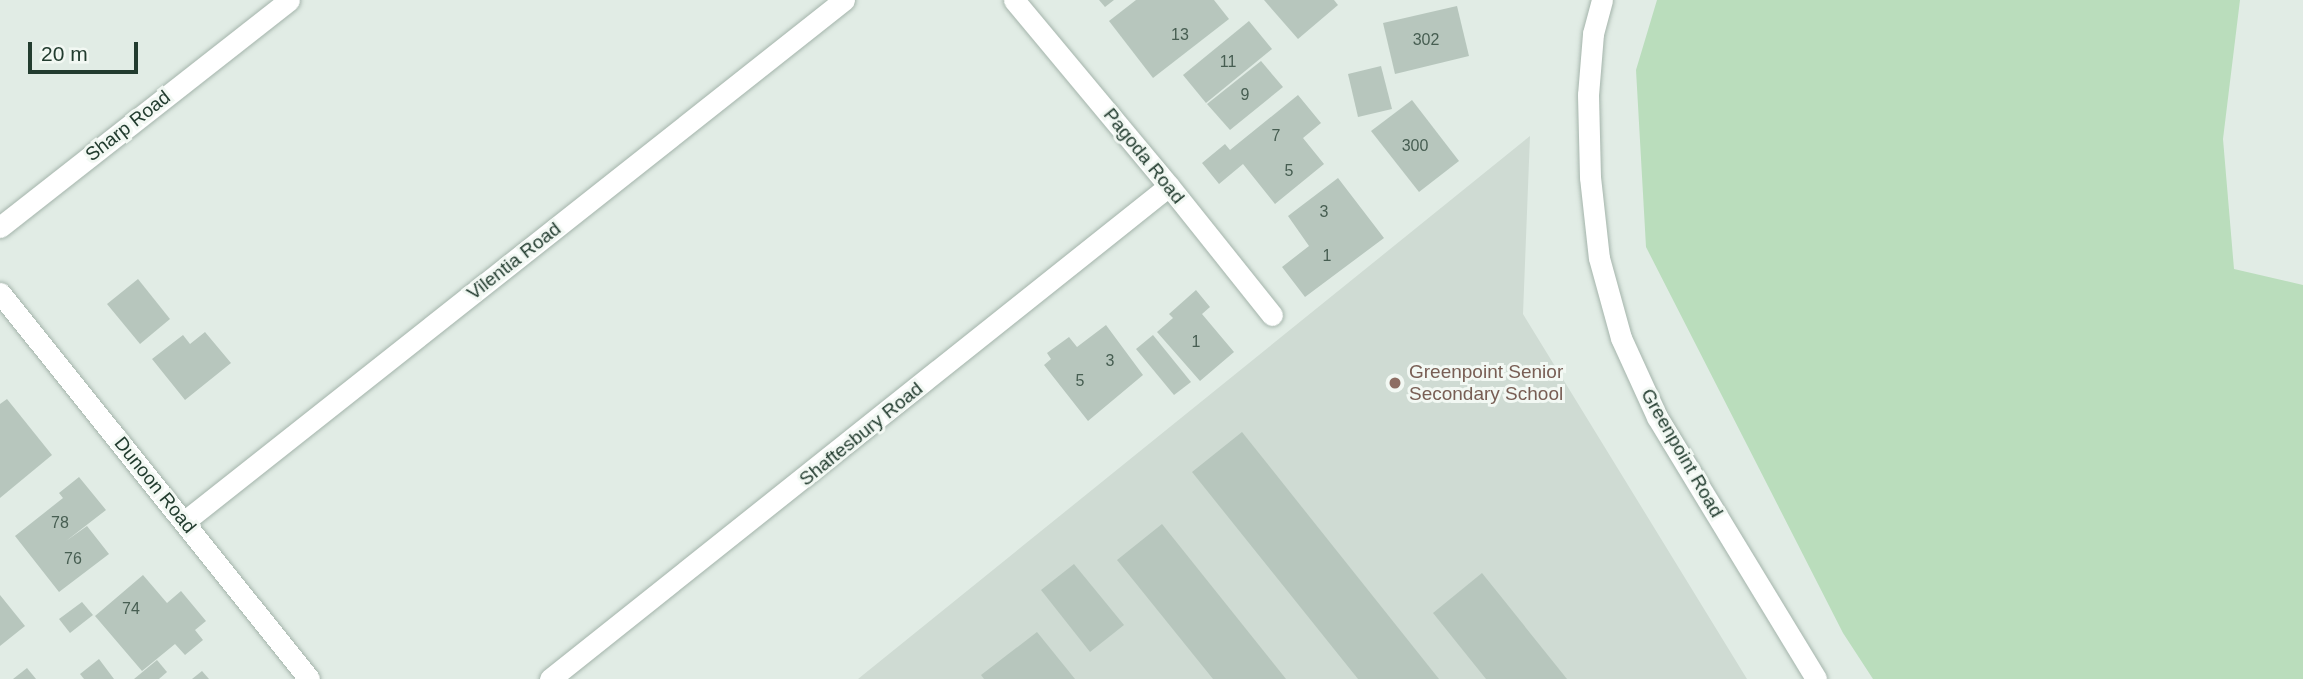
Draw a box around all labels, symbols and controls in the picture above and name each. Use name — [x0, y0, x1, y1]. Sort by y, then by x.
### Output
house number: 13 — [1171, 25, 1189, 45]
scale bar — [32, 28, 142, 72]
house number: 302 — [1413, 30, 1439, 50]
text: 20 m — [41, 42, 88, 65]
house number: 11 — [1220, 52, 1236, 72]
house number: 9 — [1241, 85, 1249, 105]
street label: Sharp Road — [81, 86, 175, 166]
street label: Pagoda Road — [1099, 104, 1189, 208]
house number: 7 — [1272, 126, 1280, 146]
house number: 300 — [1402, 136, 1428, 156]
house number: 5 — [1285, 161, 1293, 181]
house number: 3 — [1320, 202, 1328, 222]
street label: Vilentia Road — [463, 217, 565, 305]
house number: 1 — [1323, 246, 1331, 266]
house number: 1 — [1192, 332, 1200, 352]
house number: 3 — [1106, 351, 1114, 371]
place label: Greenpoint Senior Secondary School — [1409, 361, 1563, 405]
house number: 5 — [1076, 371, 1084, 391]
marker: Greenpoint Senior Secondary School — [1387, 375, 1403, 391]
street label: Shaftesbury Road — [795, 377, 927, 491]
street label: Greenpoint Road — [1636, 385, 1728, 521]
street label: Dunoon Road — [109, 432, 201, 538]
house number: 78 — [51, 513, 69, 533]
house number: 76 — [64, 549, 82, 569]
house number: 74 — [122, 599, 140, 619]

